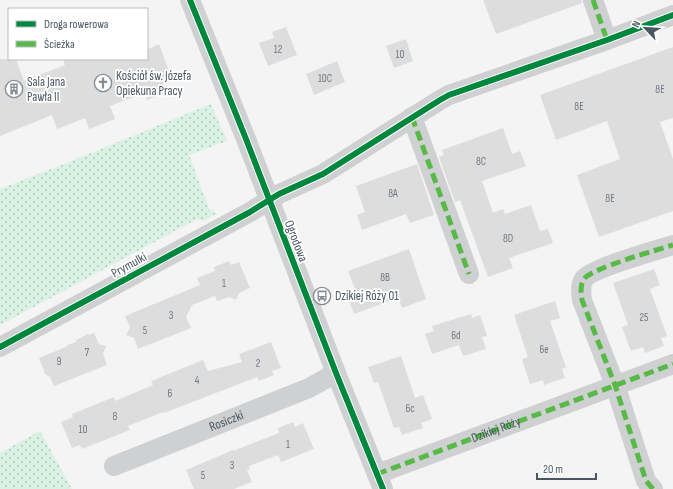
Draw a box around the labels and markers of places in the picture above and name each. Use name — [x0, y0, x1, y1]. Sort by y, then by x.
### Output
place label: Kościół św. Józefa Opiekuna Pracy — [116, 68, 191, 99]
church icon: Kościół św. Józefa Opiekuna Pracy — [93, 73, 113, 93]
place label: Sala Jana Pawła II — [27, 74, 65, 105]
building icon: Sala Jana Pawła II — [4, 79, 24, 99]
bus stop icon: Dzikiej Róży 01 — [312, 286, 332, 306]
place label: Dzikiej Róży 01 — [335, 288, 399, 304]

